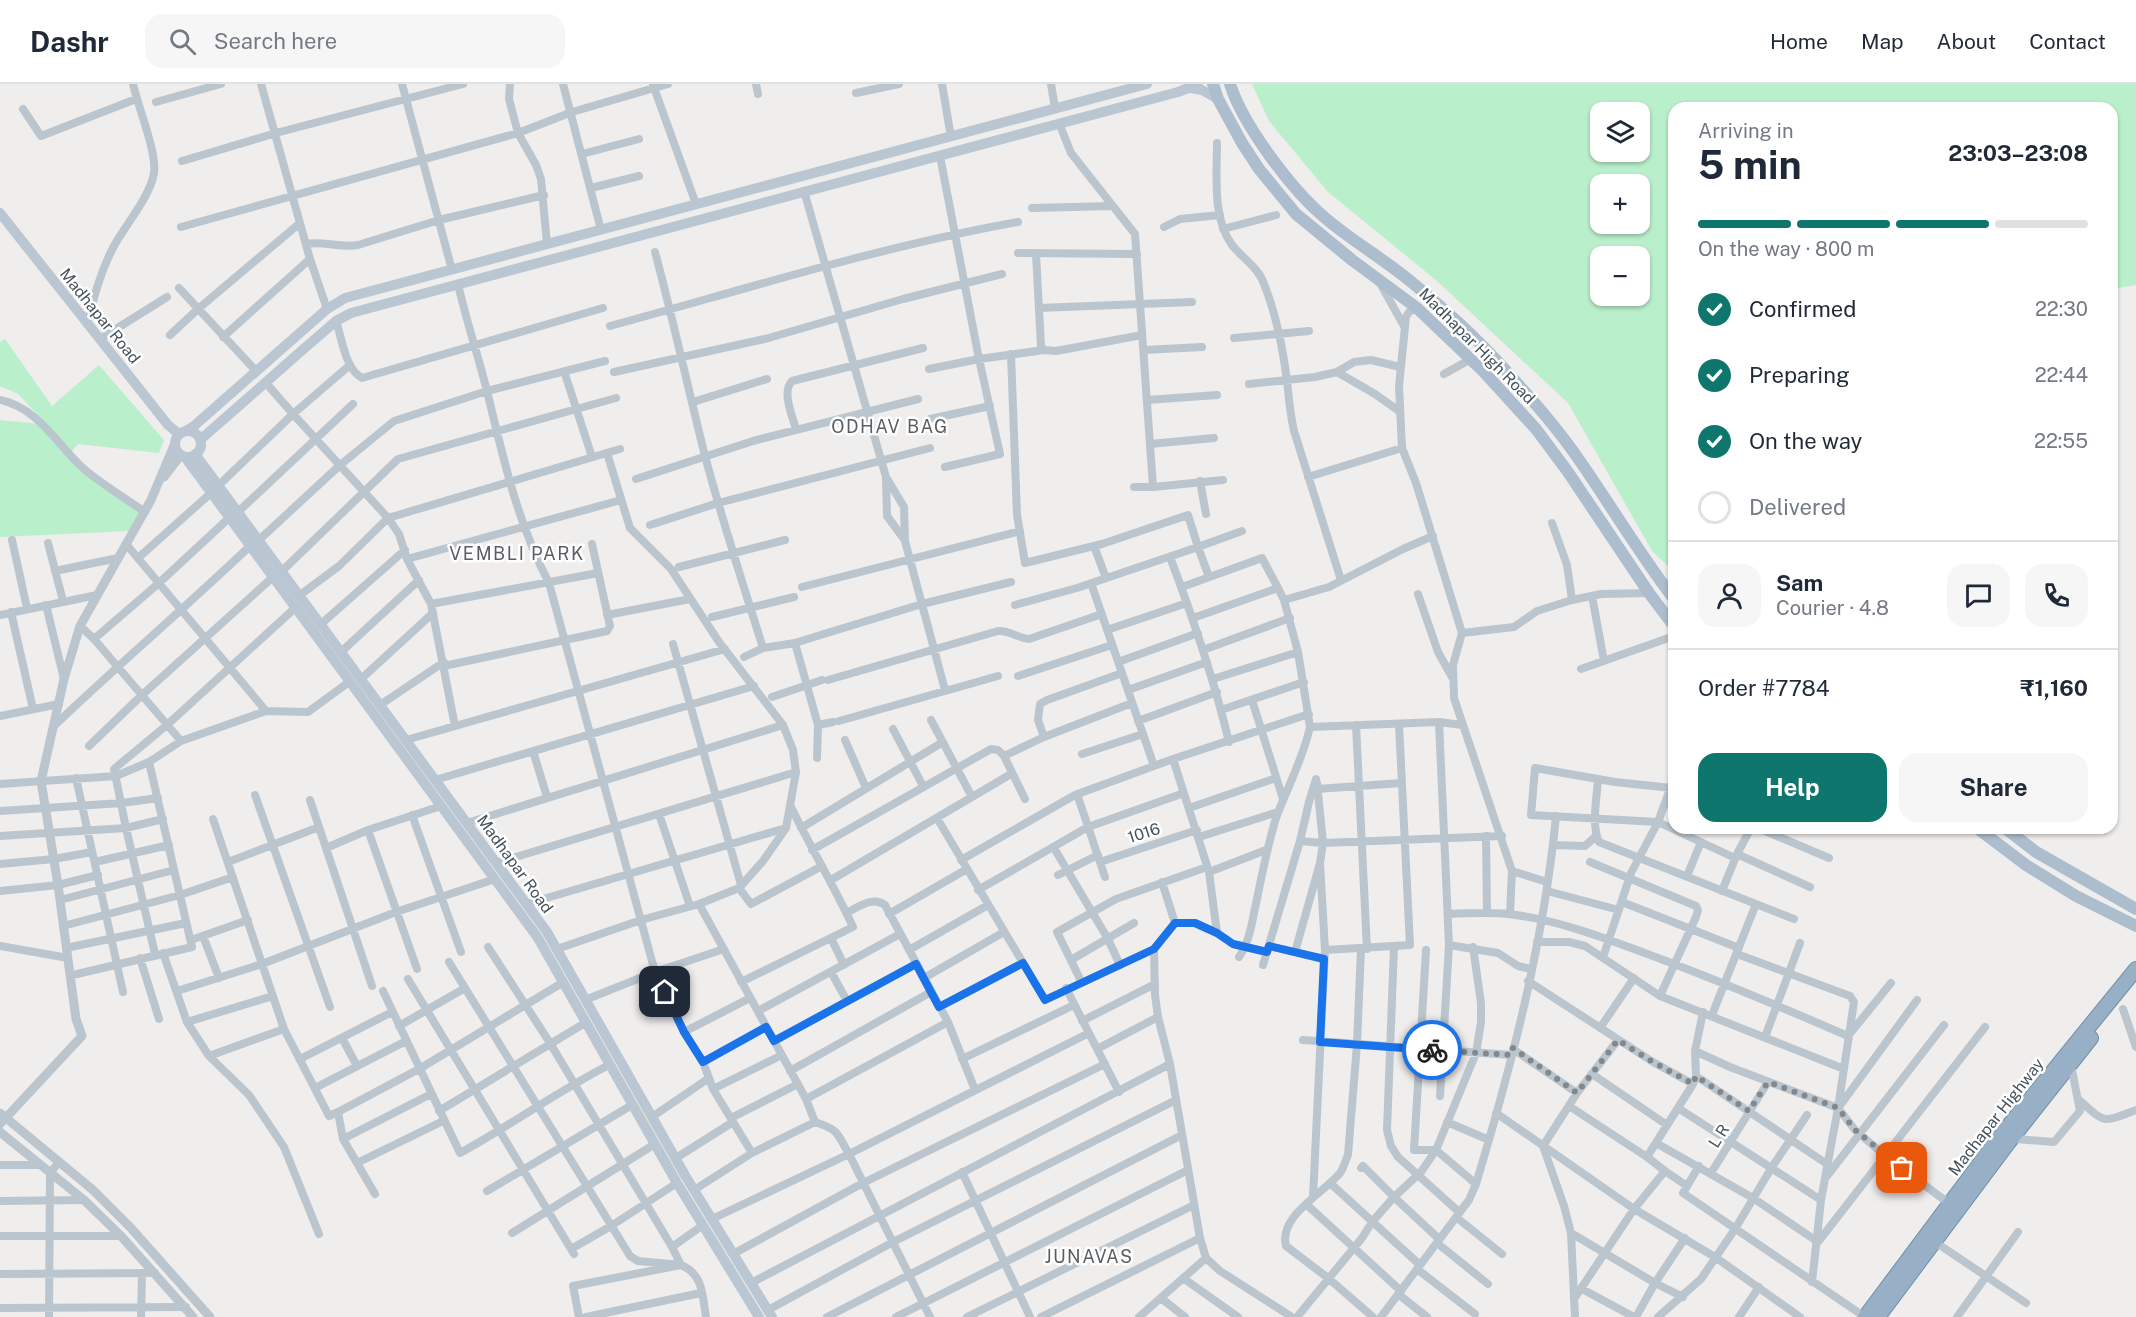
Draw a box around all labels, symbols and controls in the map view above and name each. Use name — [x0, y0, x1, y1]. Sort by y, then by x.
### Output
search box — [145, 14, 565, 68]
text: Dashr — [30, 25, 109, 58]
icon: search — [166, 25, 199, 58]
text: Search here — [214, 28, 337, 54]
text: Home — [1770, 29, 1828, 54]
text: Map — [1861, 29, 1904, 54]
text: About — [1937, 29, 1996, 54]
text: Contact — [2029, 29, 2106, 54]
map controls — [1590, 102, 1650, 306]
button: layers — [1590, 102, 1650, 162]
text: Arriving in — [1698, 119, 1793, 143]
text: 23:03–23:08 — [1948, 140, 2088, 166]
text: 5 min — [1698, 142, 1802, 188]
button: + — [1590, 174, 1650, 234]
text: On the way · 800 m — [1698, 237, 1874, 261]
button: − — [1590, 246, 1650, 306]
street label: Madhapar Road — [56, 265, 144, 367]
street label: Madhapar High Road — [1415, 284, 1539, 408]
icon: check — [1698, 293, 1731, 326]
text: Confirmed — [1749, 296, 1856, 322]
text: 22:30 — [2035, 297, 2088, 321]
icon: check — [1698, 359, 1731, 392]
text: Preparing — [1749, 362, 1850, 388]
text: 22:44 — [2035, 363, 2088, 387]
district label: ODHAV BAG — [831, 416, 949, 437]
icon: check — [1698, 425, 1731, 458]
text: On the way — [1749, 428, 1862, 454]
text: 22:55 — [2034, 429, 2088, 453]
text: Delivered — [1749, 494, 1846, 520]
district label: VEMBLI PARK — [449, 543, 585, 564]
button: person — [1698, 564, 1761, 627]
button: chat — [1947, 564, 2010, 627]
button: phone — [2025, 564, 2088, 627]
text: Sam — [1776, 570, 1823, 596]
text: Courier · 4.8 — [1776, 596, 1889, 620]
text: Order #7784 — [1698, 675, 1830, 701]
text: ₹1,160 — [2020, 675, 2088, 701]
button: Help — [1698, 753, 1887, 822]
button: Share — [1899, 753, 2088, 822]
street label: Madhapar Road — [473, 811, 557, 917]
street label: 1016 — [1125, 819, 1163, 847]
pin — [639, 966, 690, 1017]
icon: home — [648, 975, 681, 1008]
courier — [1402, 1020, 1462, 1080]
icon: bike — [1416, 1034, 1449, 1067]
street label: Madhapar Highway — [1944, 1054, 2048, 1179]
street label: L R — [1705, 1121, 1733, 1151]
pin — [1876, 1142, 1927, 1193]
icon: bag — [1885, 1151, 1918, 1184]
district label: JUNAVAS — [1044, 1246, 1134, 1267]

